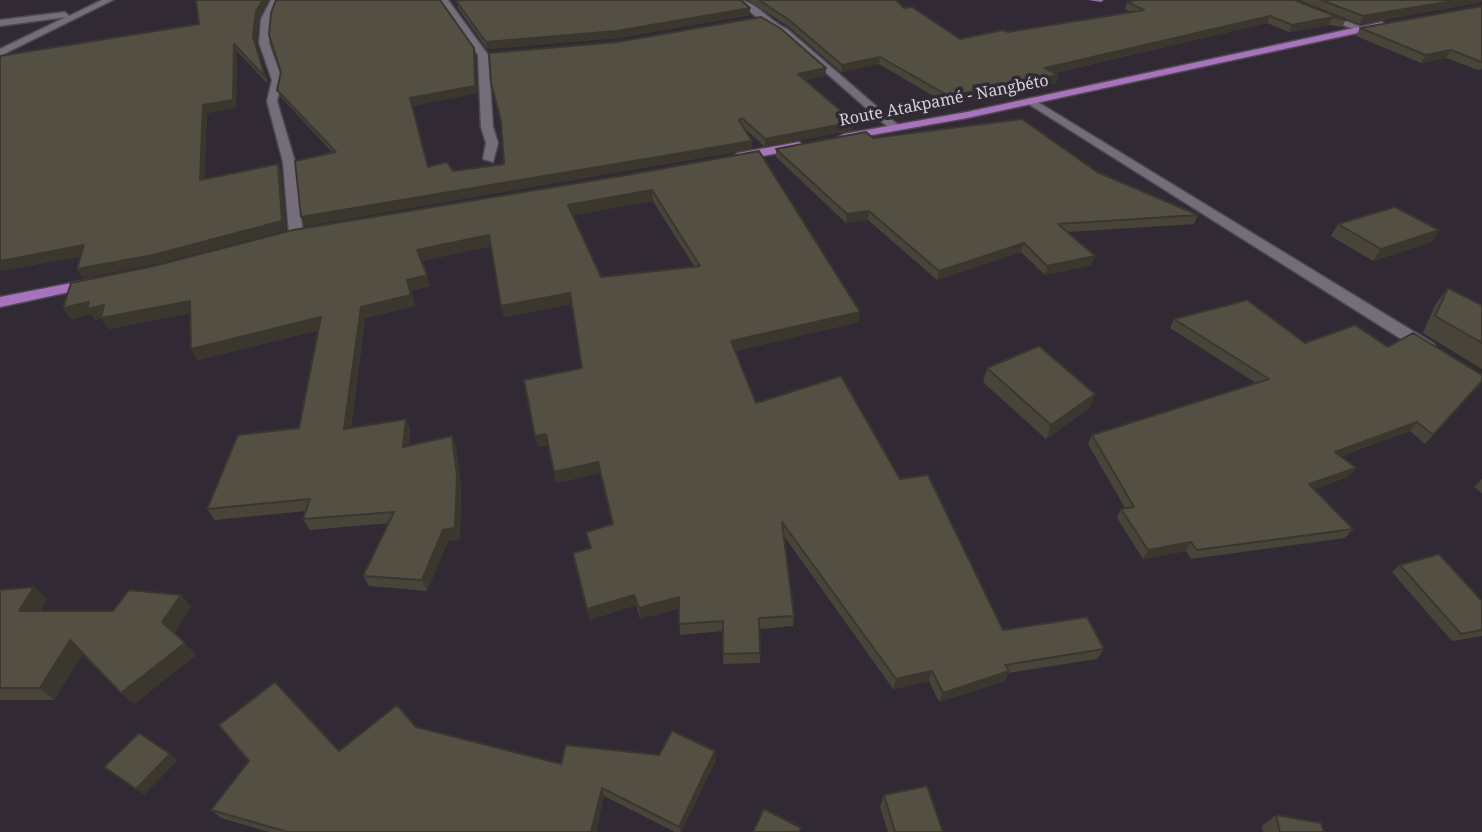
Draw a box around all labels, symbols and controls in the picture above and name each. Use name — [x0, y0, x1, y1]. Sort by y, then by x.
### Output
street label: Route Atakpamé - Nangbéto — [838, 71, 1050, 131]

